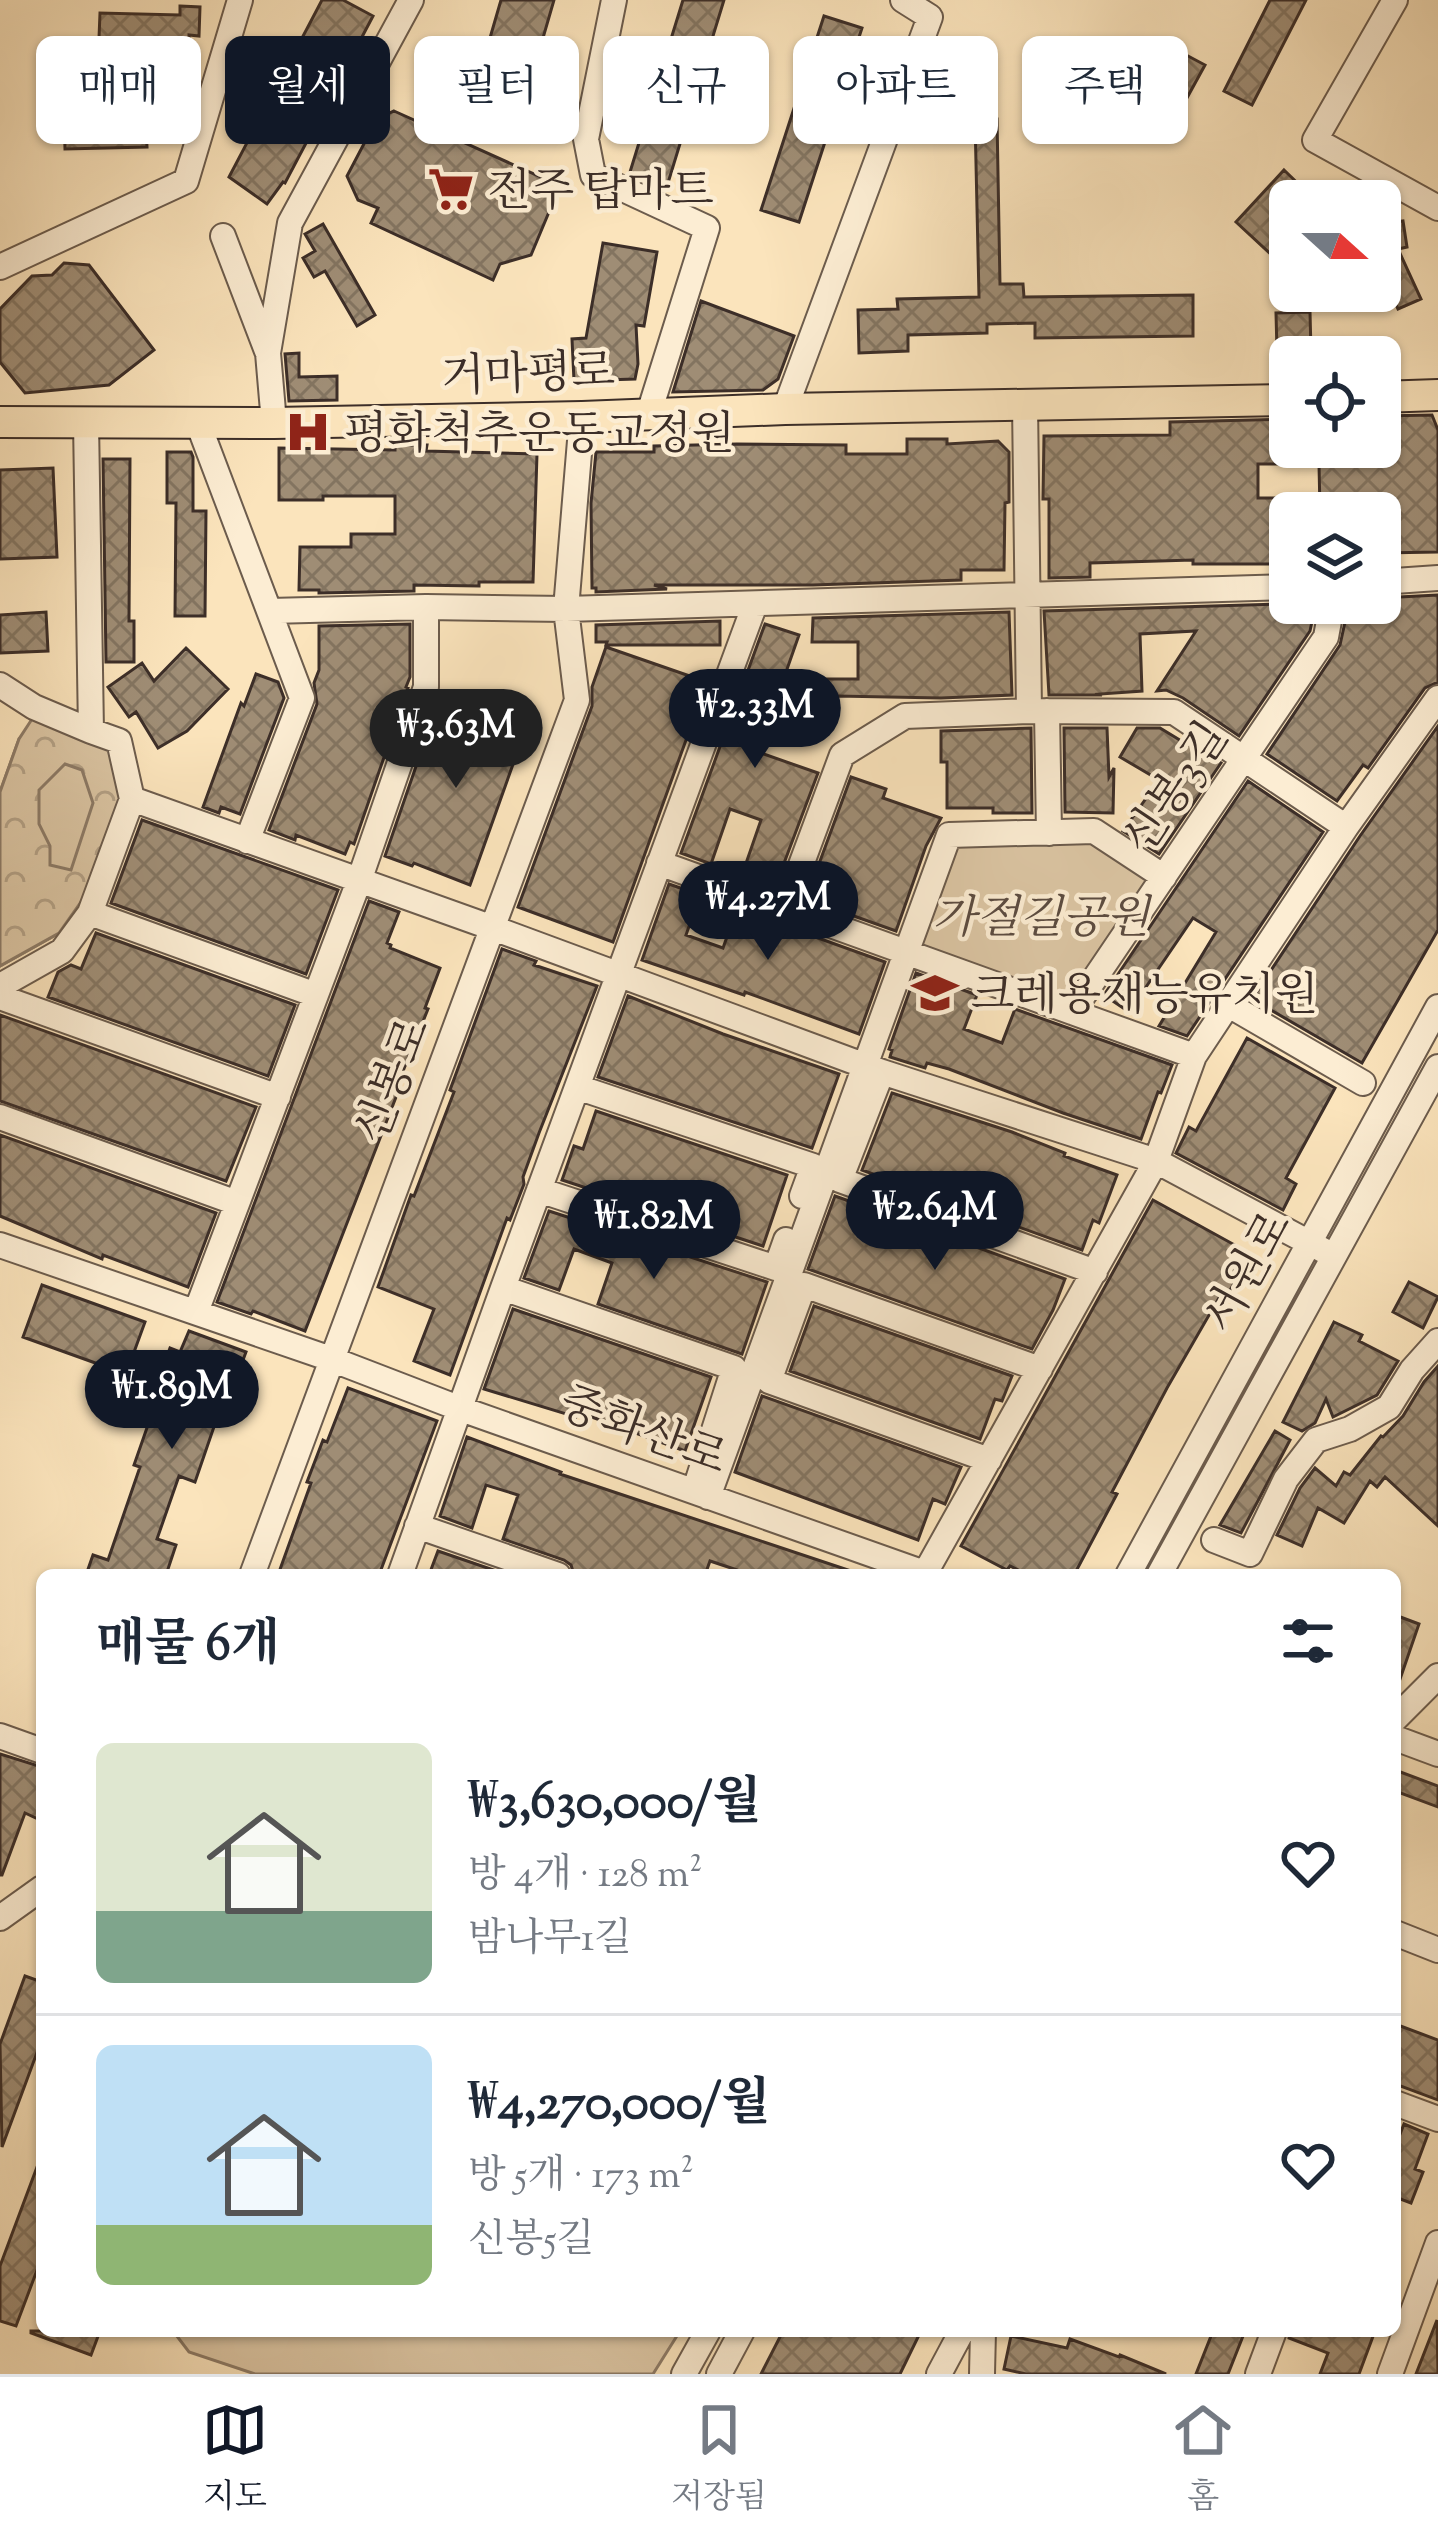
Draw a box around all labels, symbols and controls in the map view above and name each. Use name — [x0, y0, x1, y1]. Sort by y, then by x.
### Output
chip: 매매 — [36, 36, 201, 144]
chip: 월세 — [225, 36, 390, 144]
chip: 필터 — [414, 36, 579, 144]
chip: 신규 — [603, 36, 769, 144]
chip: 아파트 — [793, 36, 998, 144]
chip: 주택 — [1022, 36, 1188, 144]
place label: 전주 탑마트 — [487, 162, 714, 227]
supermarket icon: 전주 탑마트 — [426, 164, 476, 214]
north arrow — [1269, 180, 1401, 312]
map controls — [1269, 180, 1401, 624]
button: locate — [1269, 336, 1401, 468]
street label: 거마평로 — [440, 342, 616, 413]
place label: 평화척추운동교정원 — [344, 405, 735, 470]
hospital icon: 평화척추운동교정원 — [283, 407, 333, 457]
button: layers — [1269, 492, 1401, 624]
pin: ₩2.33M — [657, 669, 853, 771]
text: ₩2.33M — [696, 680, 814, 736]
pin: ₩3.63M — [358, 689, 554, 791]
text: ₩3.63M — [397, 700, 515, 756]
street label: 신봉3길 — [1110, 710, 1247, 870]
pin: ₩4.27M — [670, 861, 866, 963]
text: ₩4.27M — [705, 872, 831, 928]
park label: 가절길공원 — [932, 889, 1152, 954]
place label: 크레용재능유치원 — [971, 966, 1319, 1031]
school or university icon: 크레용재능유치원 — [910, 968, 960, 1018]
street label: 신봉로 — [342, 1009, 450, 1154]
pin: ₩2.64M — [837, 1171, 1033, 1273]
pin: ₩1.82M — [556, 1180, 752, 1282]
text: ₩2.64M — [873, 1182, 997, 1238]
text: ₩1.82M — [594, 1191, 714, 1247]
street label: 서원로 — [1191, 1201, 1311, 1346]
pin: ₩1.89M — [74, 1350, 270, 1452]
text: ₩1.89M — [112, 1361, 232, 1417]
street label: 중화산로 — [549, 1374, 735, 1494]
icon: filters — [1275, 1608, 1341, 1674]
text: 매물 6개 — [96, 1610, 280, 1683]
text: ₩3,630,000/월 — [468, 1768, 762, 1841]
icon: home — [192, 1791, 336, 1935]
icon: heart — [1275, 1830, 1341, 1896]
text: 방 4개 · 128 m² — [468, 1849, 702, 1905]
text: 밤나무1길 — [468, 1913, 632, 1969]
text: ₩4,270,000/월 — [468, 2069, 771, 2142]
icon: home — [192, 2093, 336, 2237]
icon: heart — [1275, 2132, 1341, 2198]
text: 방 5개 · 173 m² — [468, 2150, 694, 2206]
text: 신봉5길 — [468, 2214, 594, 2270]
tab: 지도 — [202, 2397, 268, 2523]
tab: 저장됨 — [671, 2397, 767, 2523]
tab: 홈 — [1170, 2397, 1236, 2523]

